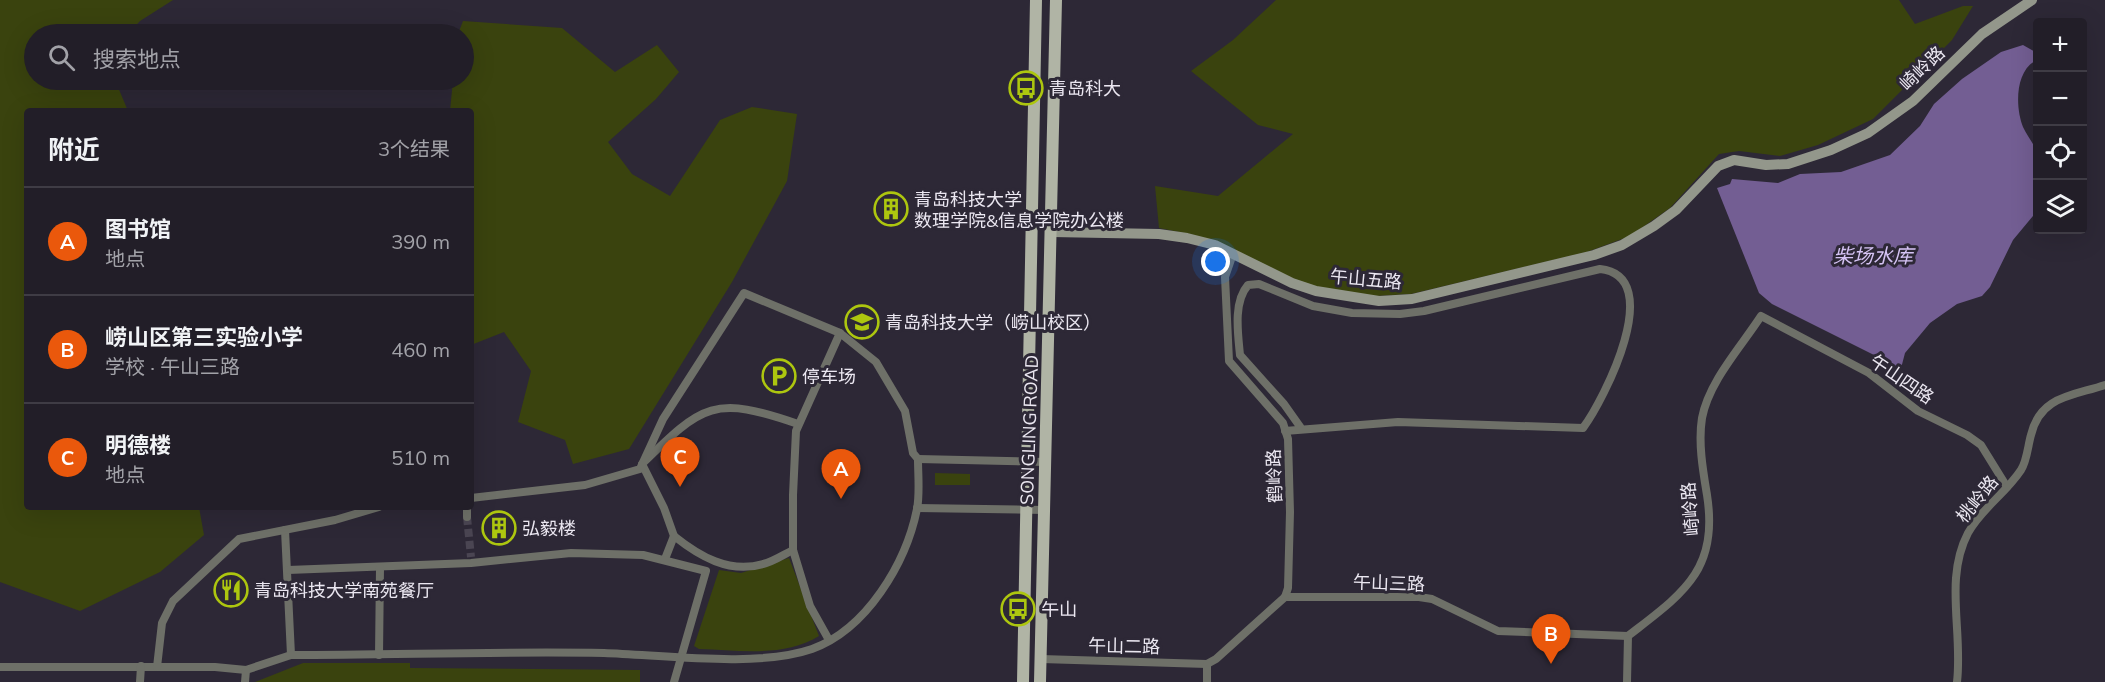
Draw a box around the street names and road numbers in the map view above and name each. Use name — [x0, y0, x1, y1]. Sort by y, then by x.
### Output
street label: 崎岭路 — [1895, 41, 1949, 95]
street label: 午山五路 — [1329, 264, 1403, 294]
street label: 午山四路 — [1866, 349, 1938, 409]
street label: SONGLING ROAD — [1015, 355, 1043, 505]
street label: 鹤岭路 — [1262, 449, 1286, 503]
street label: 桃岭路 — [1951, 471, 2003, 527]
street label: 崎岭路 — [1676, 481, 1704, 537]
street label: 午山三路 — [1353, 570, 1425, 596]
street label: 午山二路 — [1088, 634, 1160, 658]

